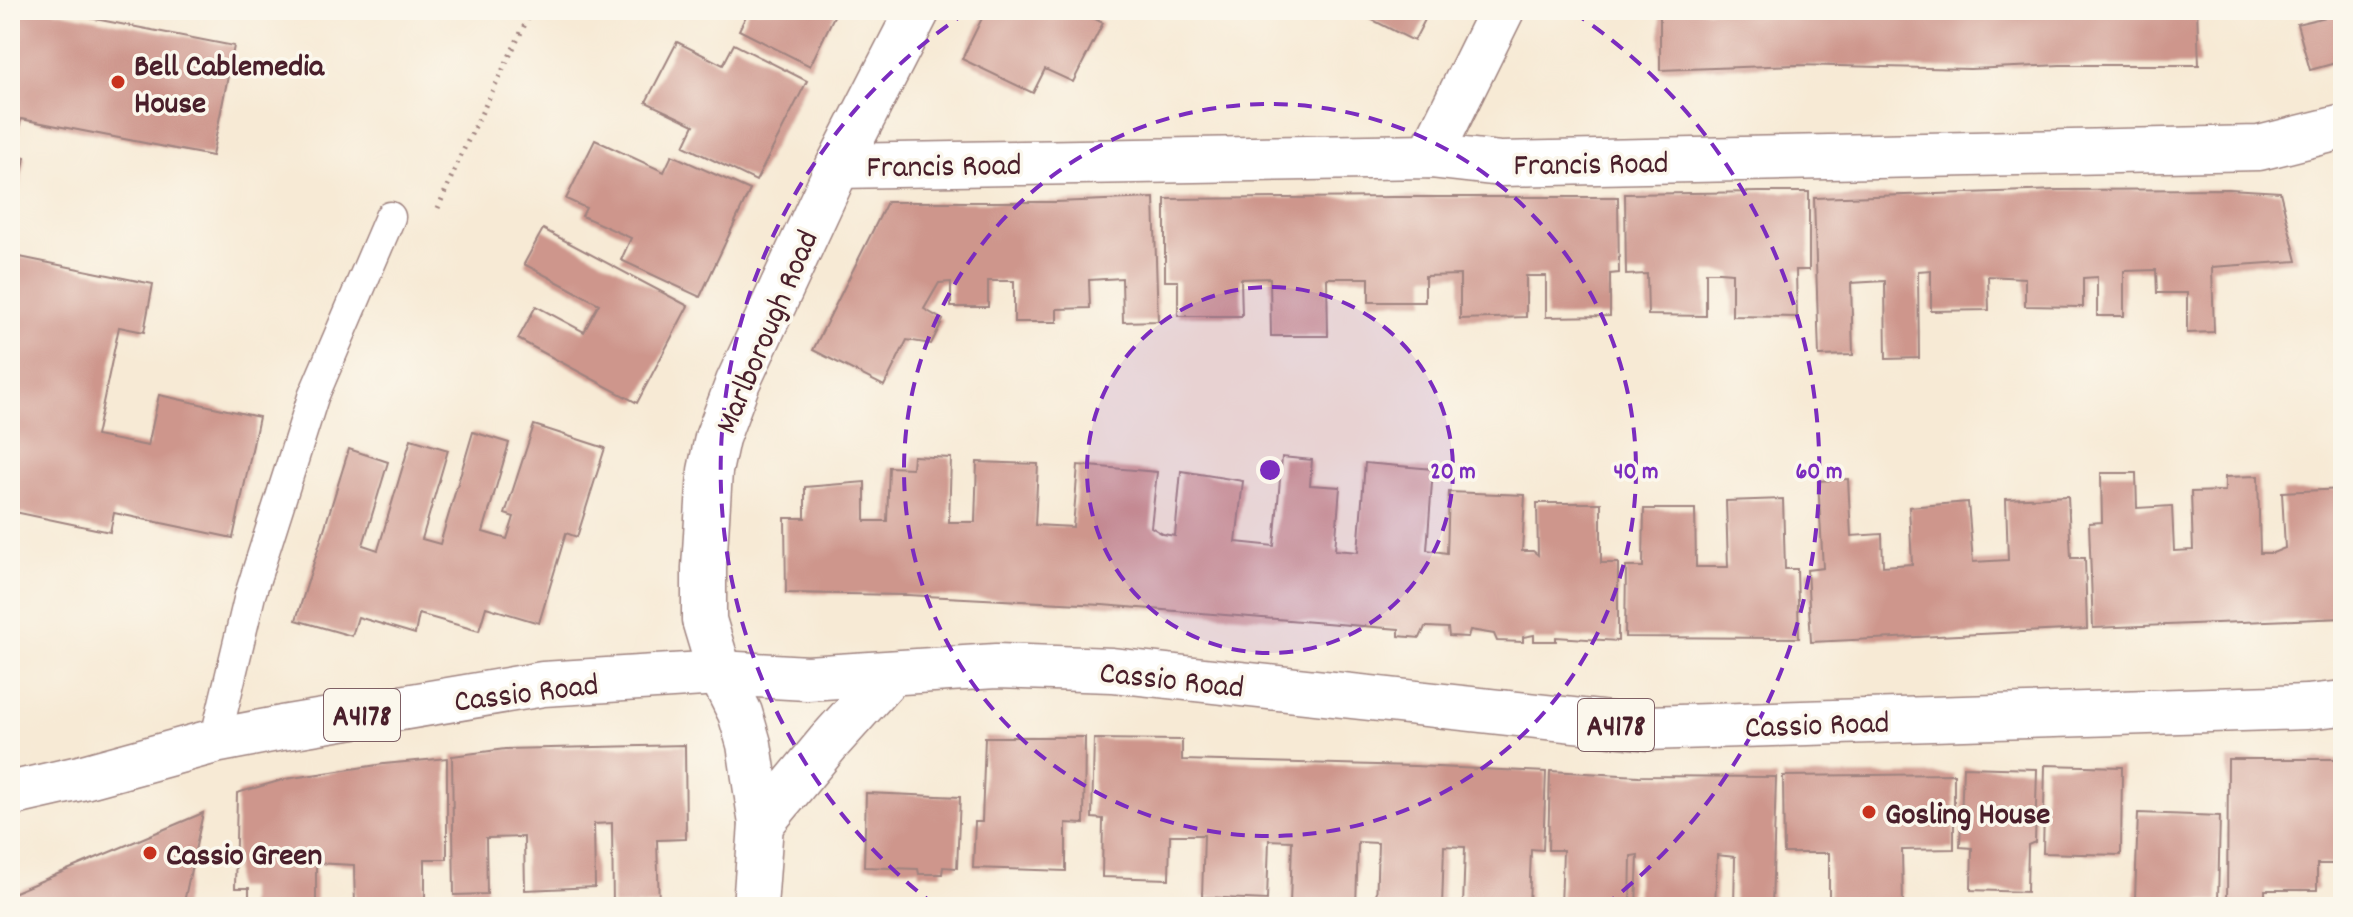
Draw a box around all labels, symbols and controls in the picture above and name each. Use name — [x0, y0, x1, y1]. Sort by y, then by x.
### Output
place label: Bell Cablemedia House — [134, 46, 325, 129]
marker: Bell Cablemedia House — [109, 73, 127, 91]
street label: Francis Road — [1513, 143, 1669, 191]
street label: Francis Road — [866, 145, 1022, 193]
street label: Marlborough Road — [706, 224, 833, 442]
centre of rings — [1256, 456, 1284, 484]
text: 20 m — [1430, 456, 1476, 490]
text: 40 m — [1613, 456, 1659, 490]
text: 60 m — [1796, 456, 1842, 490]
street label: Cassio Road — [1097, 653, 1246, 713]
street label: Cassio Road — [452, 664, 601, 728]
road number: A4178 — [324, 689, 400, 741]
road number: A4178 — [1578, 699, 1654, 751]
street label: Cassio Road — [1744, 702, 1890, 754]
place label: Gosling House — [1885, 794, 2050, 840]
marker: Gosling House — [1860, 803, 1878, 821]
place label: Cassio Green — [166, 835, 322, 881]
marker: Cassio Green — [141, 844, 159, 862]

